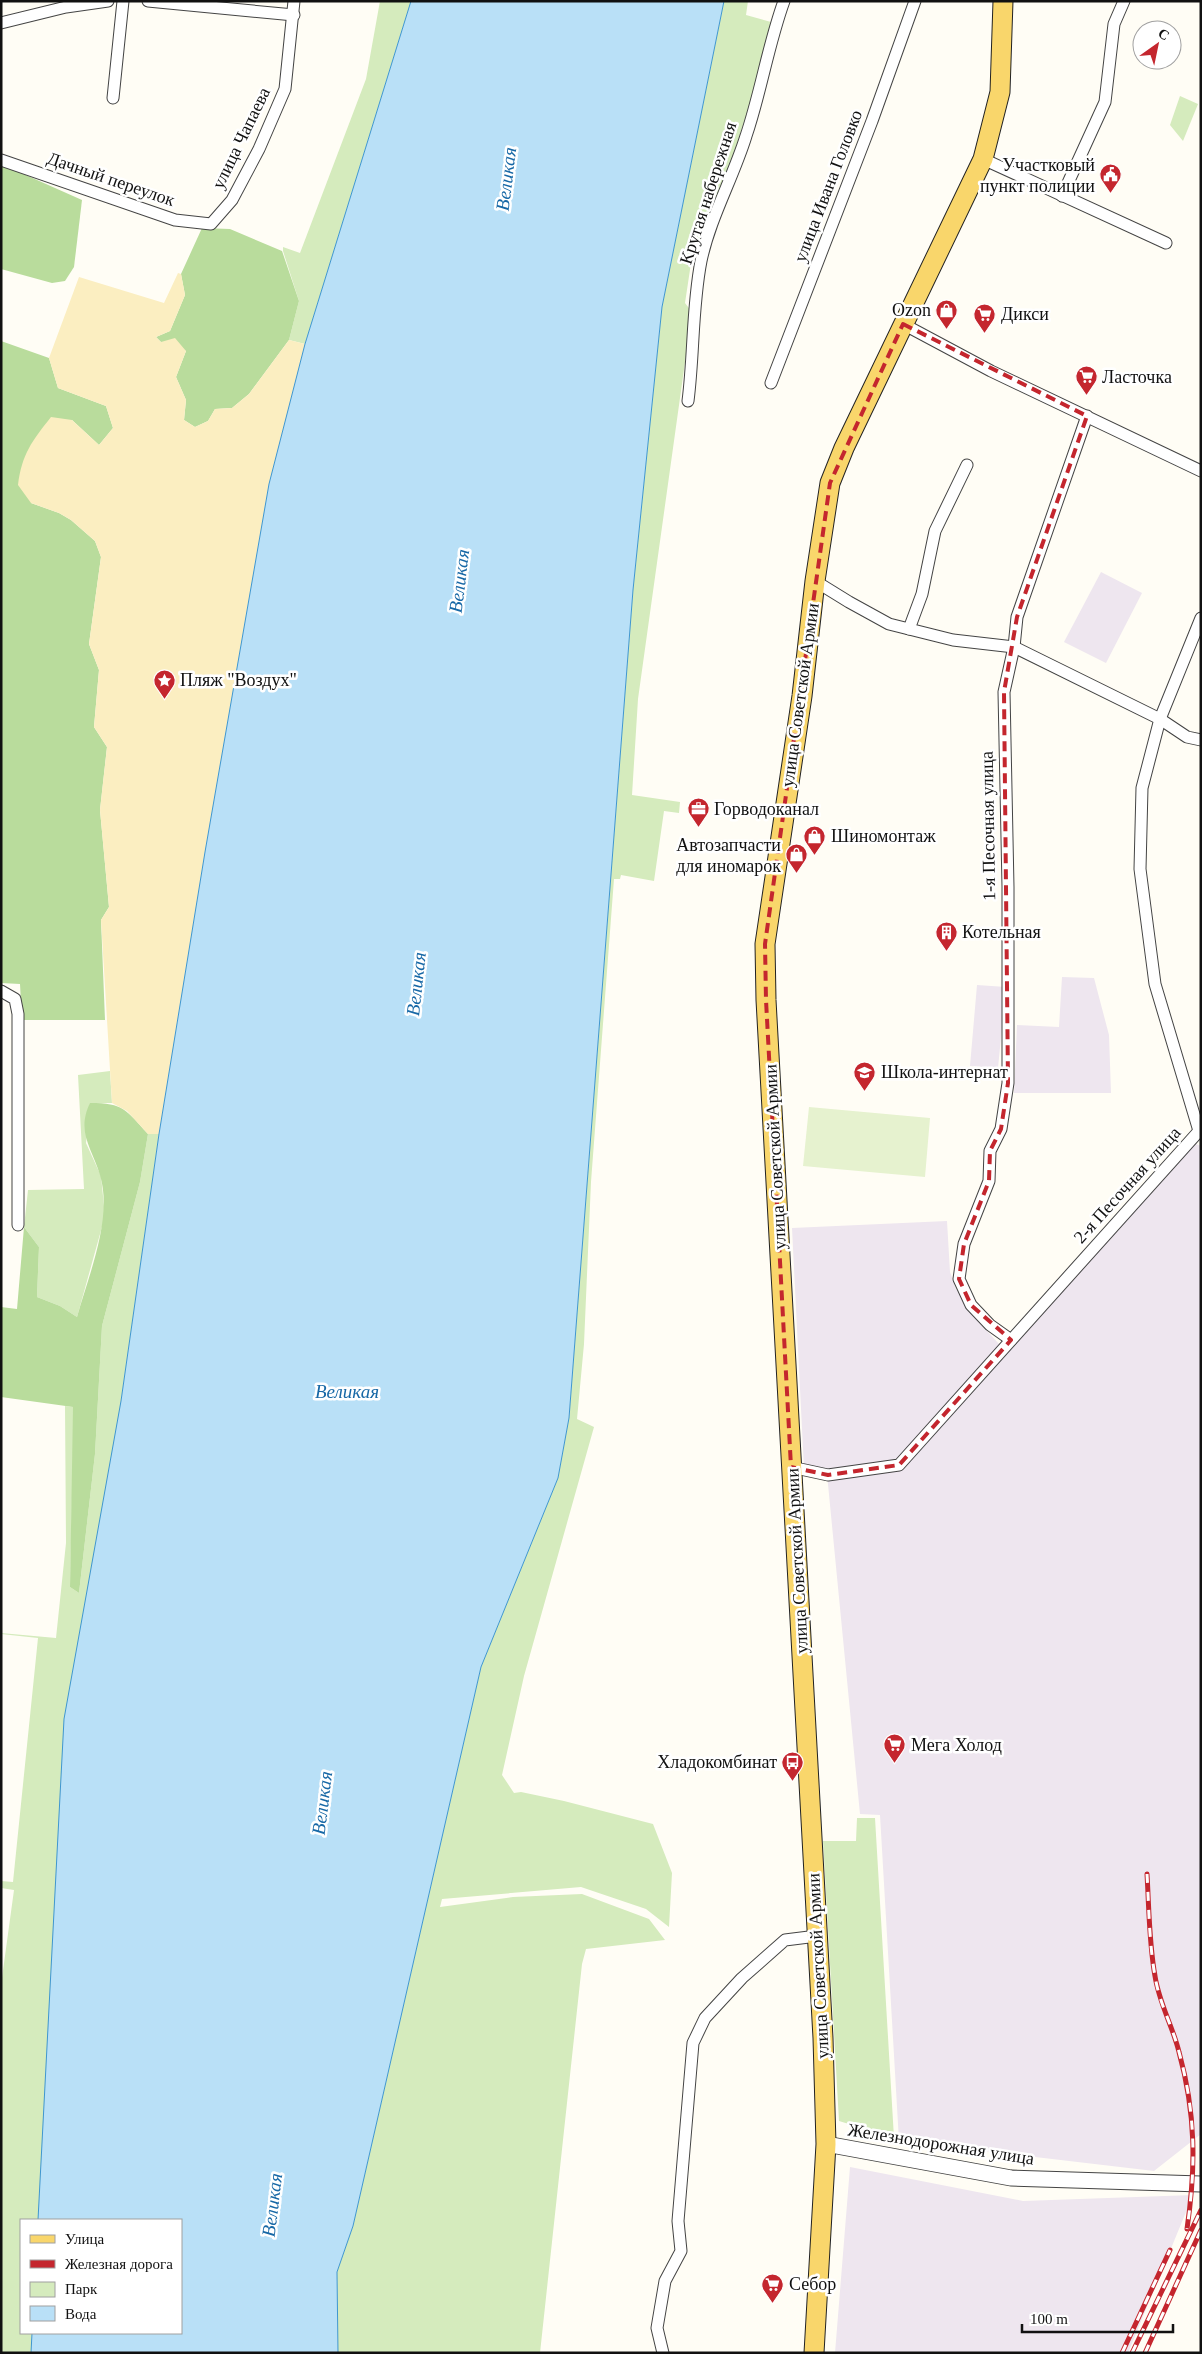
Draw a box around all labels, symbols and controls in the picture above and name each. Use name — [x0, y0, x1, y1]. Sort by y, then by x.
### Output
north arrow — [1132, 20, 1182, 70]
text: С — [1155, 25, 1172, 44]
street label: улица Чапаева — [208, 84, 274, 192]
street label: улица Ивана Головко — [790, 107, 866, 265]
street label: Крутая набережная — [676, 119, 740, 267]
water label: Великая — [492, 146, 520, 212]
street label: Дачный переулок — [45, 148, 178, 210]
place label: Участковый пункт полиции — [980, 155, 1095, 196]
public building icon: Участковый пункт полиции — [1099, 163, 1123, 194]
shop icon: Ozon — [935, 298, 959, 329]
place label: Ozon — [892, 300, 931, 320]
supermarket icon: Дикси — [973, 302, 997, 333]
place label: Дикси — [1001, 304, 1049, 324]
supermarket icon: Ласточка — [1074, 365, 1098, 396]
place label: Ласточка — [1102, 367, 1172, 387]
water label: Великая — [445, 548, 473, 614]
street label: улица Советской Армии — [777, 601, 823, 788]
place icon: Пляж "Воздух" — [152, 668, 176, 699]
place label: Пляж "Воздух" — [180, 670, 297, 690]
street label: 1-я Песочная улица — [977, 751, 999, 901]
office icon: Горводоканал — [686, 797, 710, 828]
place label: Горводоканал — [714, 799, 819, 819]
shop icon: Шиномонтаж — [803, 824, 827, 855]
place label: Шиномонтаж — [831, 826, 936, 846]
place label: Автозапчасти для иномарок — [676, 835, 781, 876]
shop icon: Автозапчасти для иномарок — [785, 843, 809, 874]
building icon: Котельная — [934, 920, 958, 951]
place label: Котельная — [962, 922, 1041, 942]
water label: Великая — [402, 951, 430, 1017]
school or university icon: Школа-интернат — [853, 1060, 877, 1091]
place label: Школа-интернат — [881, 1062, 1008, 1082]
street label: улица Советской Армии — [760, 1063, 790, 1250]
street label: 2-я Песочная улица — [1070, 1123, 1184, 1247]
water label: Великая — [315, 1381, 379, 1402]
street label: улица Советской Армии — [782, 1467, 812, 1654]
supermarket icon: Мега Холод — [883, 1733, 907, 1764]
place label: Мега Холод — [911, 1735, 1002, 1755]
bus stop icon: Хладокомбинат — [781, 1750, 805, 1781]
place label: Хладокомбинат — [657, 1752, 777, 1772]
water label: Великая — [308, 1770, 336, 1836]
street label: улица Советской Армии — [803, 1872, 833, 2059]
street label: Железнодорожная улица — [846, 2119, 1036, 2169]
water label: Великая — [258, 2172, 286, 2238]
legend — [20, 2219, 182, 2334]
text: Улица — [65, 2231, 104, 2247]
text: Железная дорога — [65, 2256, 173, 2272]
supermarket icon: Себор — [761, 2272, 785, 2303]
place label: Себор — [789, 2274, 836, 2294]
text: Парк — [65, 2281, 98, 2297]
scale bar — [1022, 2302, 1173, 2334]
text: Вода — [65, 2306, 97, 2322]
text: 100 m — [1030, 2311, 1068, 2327]

